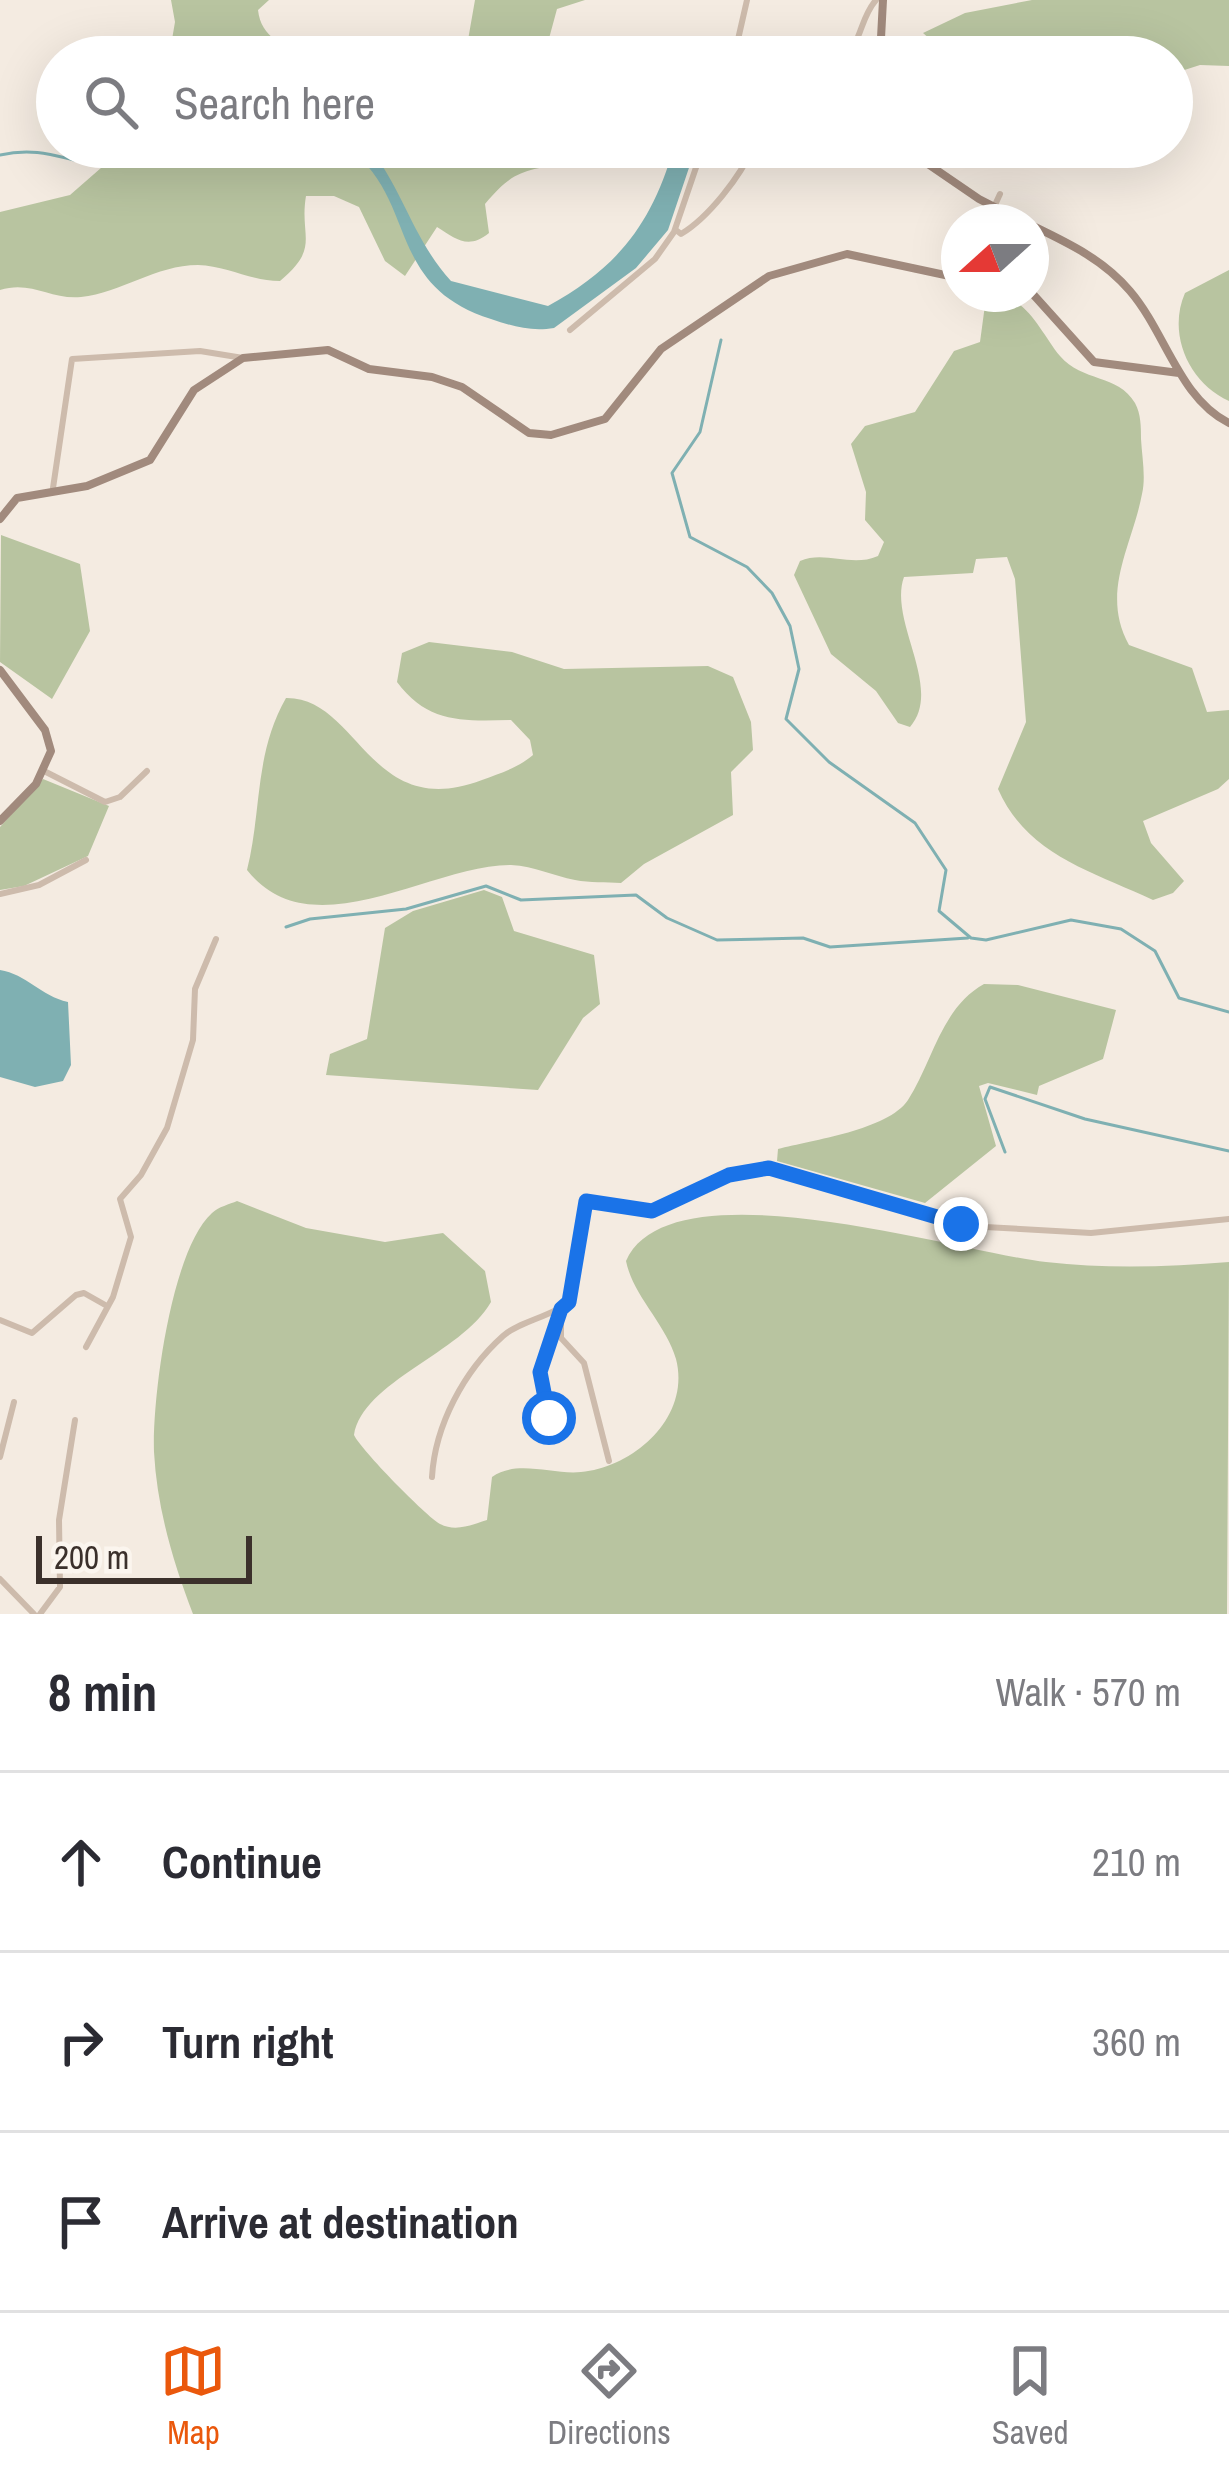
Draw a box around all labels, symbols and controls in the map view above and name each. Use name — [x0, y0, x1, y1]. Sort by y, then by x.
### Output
search box — [36, 36, 1193, 168]
icon: search — [78, 69, 144, 135]
text: Search here — [174, 72, 375, 133]
north arrow — [941, 204, 1049, 312]
route end — [934, 1197, 988, 1251]
route start — [522, 1391, 576, 1445]
scale bar — [36, 1530, 252, 1583]
text: 200 m — [54, 1535, 129, 1579]
text: 8 min — [48, 1658, 157, 1727]
text: Walk · 570 m — [996, 1666, 1181, 1718]
icon: ahead — [48, 1829, 114, 1895]
text: Continue — [162, 1831, 322, 1892]
text: 210 m — [1092, 1836, 1181, 1888]
icon: right — [48, 2009, 114, 2075]
text: Turn right — [162, 2011, 334, 2072]
text: 360 m — [1092, 2016, 1181, 2068]
icon: arrive — [48, 2189, 114, 2255]
text: Arrive at destination — [162, 2191, 519, 2252]
tab: Map — [160, 2338, 226, 2454]
tab: Directions — [547, 2338, 671, 2454]
tab: Saved — [992, 2338, 1068, 2454]

